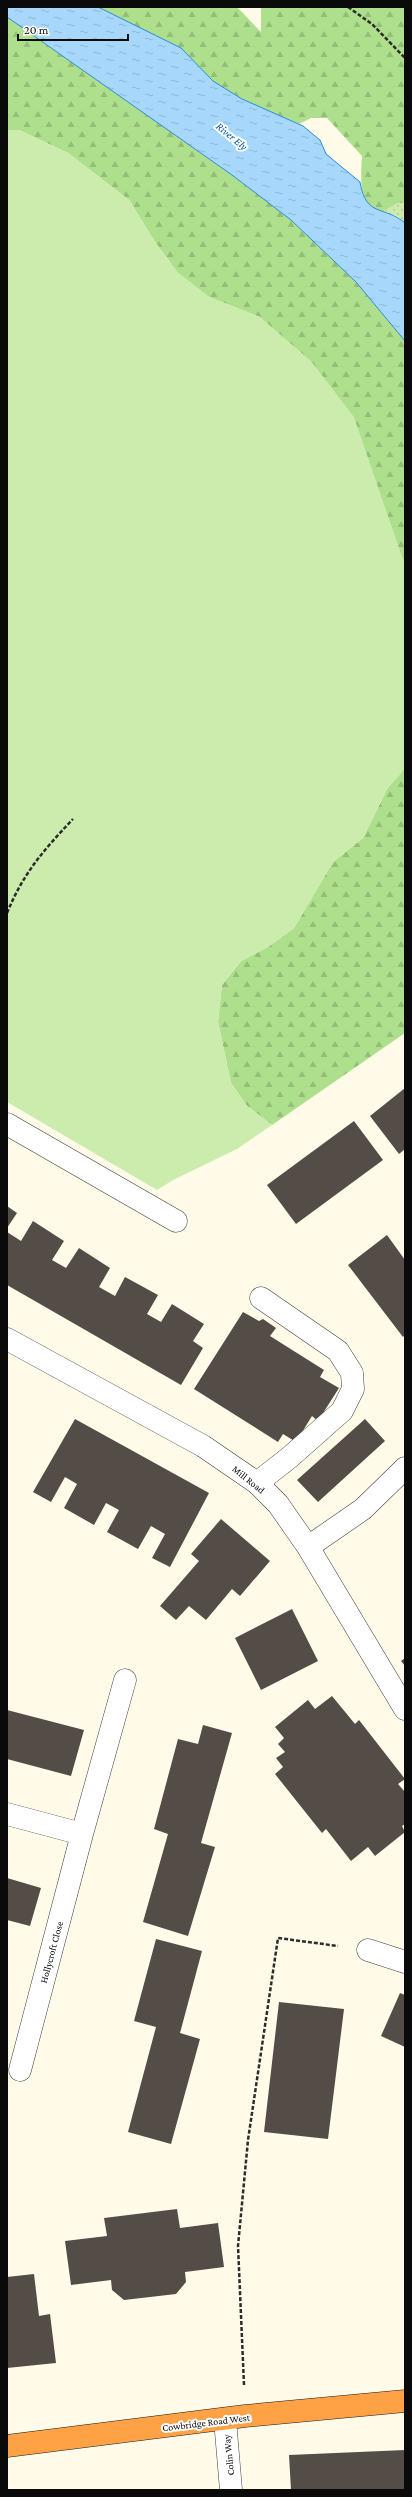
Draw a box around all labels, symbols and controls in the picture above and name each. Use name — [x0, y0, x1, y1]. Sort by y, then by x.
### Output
scale bar — [18, 16, 128, 42]
text: 20 m — [24, 23, 49, 37]
water label: River Ely — [213, 120, 250, 153]
street label: Mill Road — [230, 1463, 268, 1496]
street label: Hollycroft Close — [38, 1919, 65, 1984]
street label: Cowbridge Road West — [162, 2412, 251, 2433]
street label: Colin Way — [221, 2433, 236, 2476]

